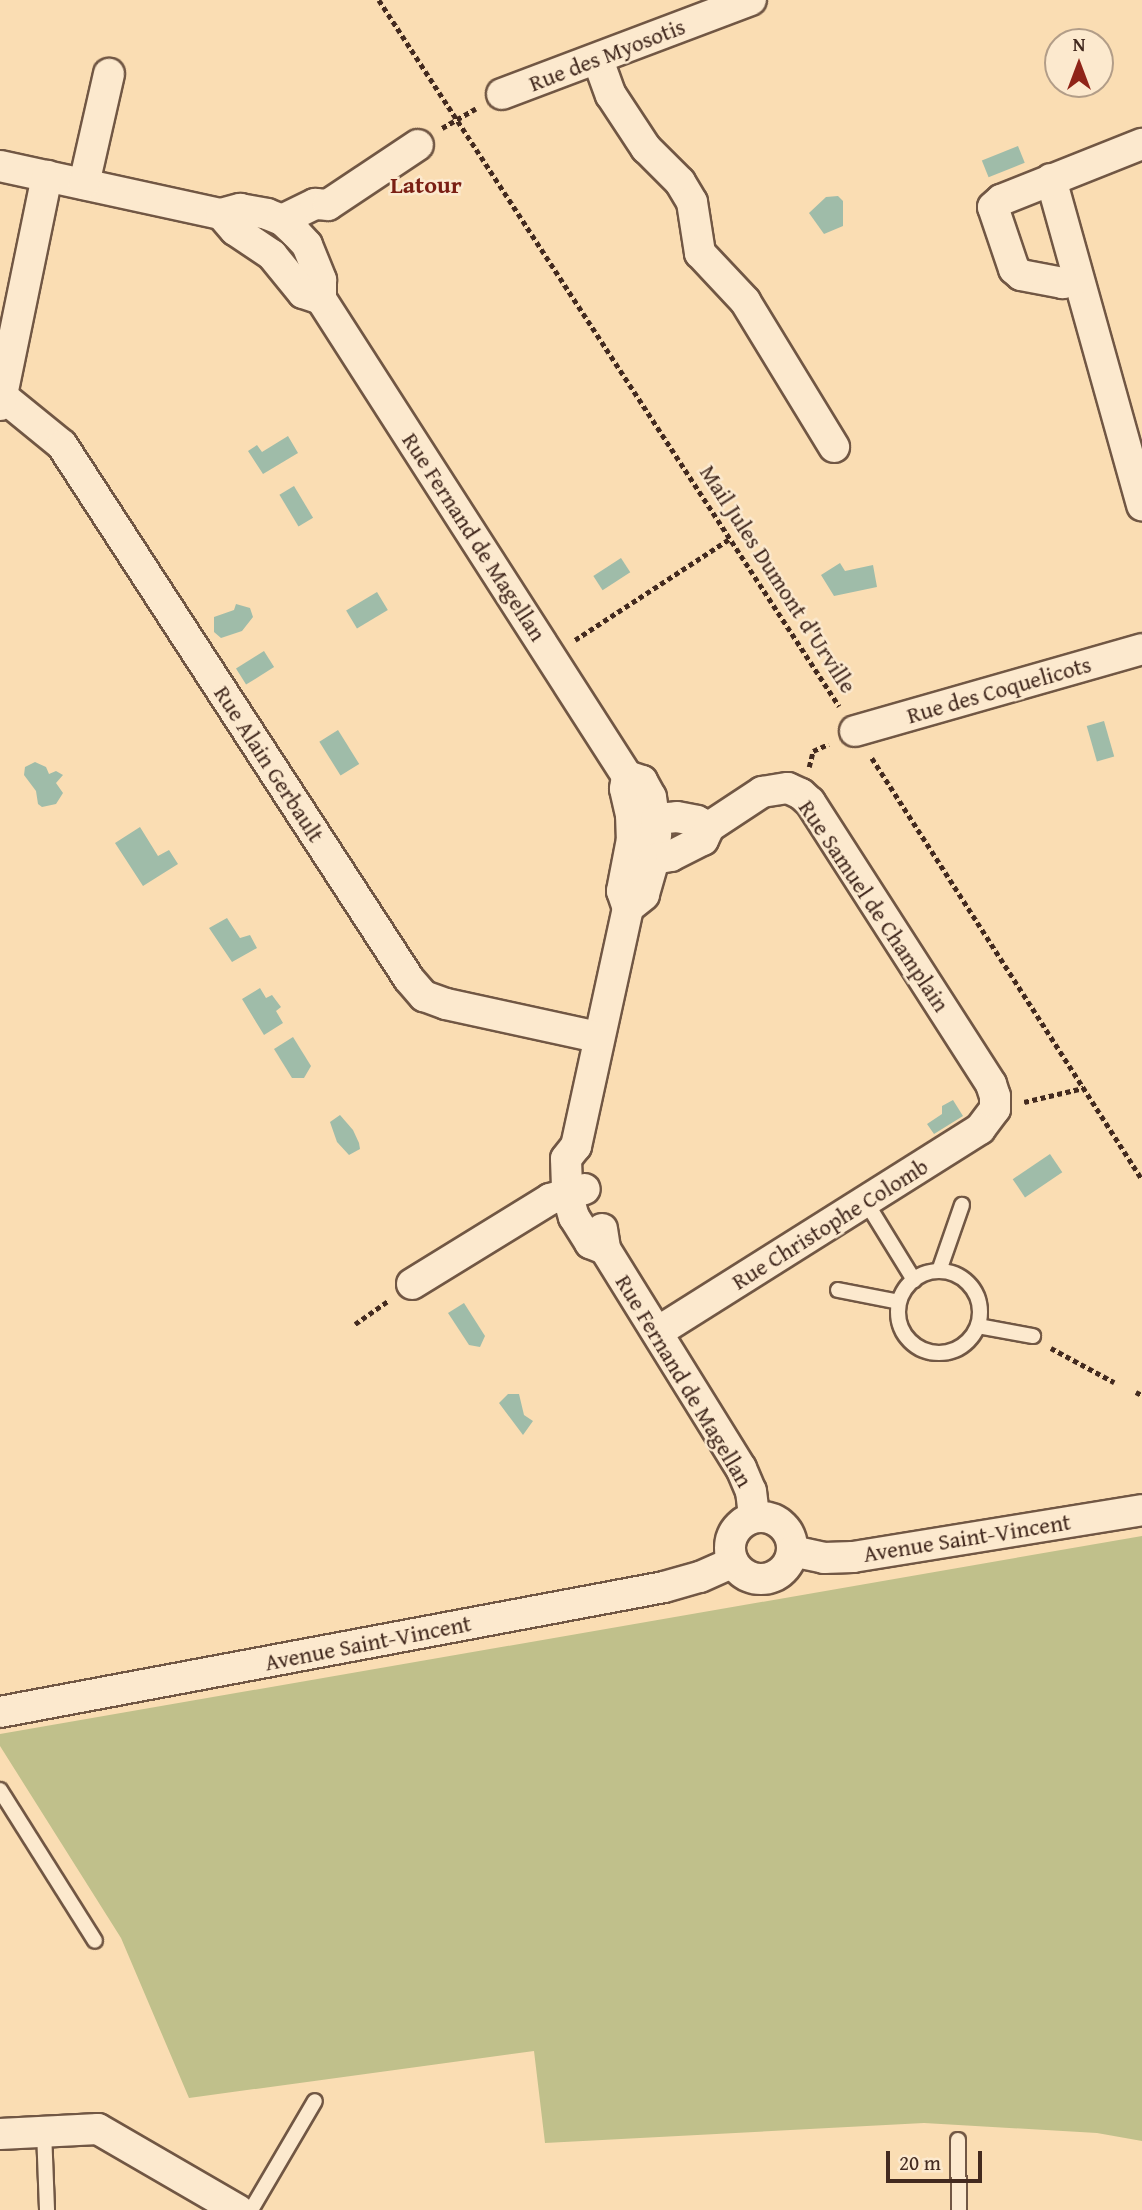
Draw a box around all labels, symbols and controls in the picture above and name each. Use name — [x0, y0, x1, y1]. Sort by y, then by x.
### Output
street label: Rue des Myosotis — [525, 13, 689, 97]
north arrow — [1044, 28, 1114, 98]
text: N — [1073, 30, 1085, 58]
district label: Latour — [390, 171, 462, 199]
street label: Rue Fernand de Magellan — [396, 428, 552, 646]
street label: Mail Jules Dumont d'Urville — [694, 460, 862, 698]
street label: Rue des Coquelicots — [904, 650, 1094, 730]
street label: Rue Alain Gerbault — [208, 681, 330, 847]
street label: Rue Samuel de Champlain — [793, 795, 955, 1017]
street label: Rue Christophe Colomb — [727, 1152, 933, 1296]
street label: Rue Fernand de Magellan — [610, 1270, 758, 1492]
street label: Avenue Saint-Vincent — [861, 1508, 1073, 1568]
street label: Avenue Saint-Vincent — [262, 1609, 474, 1677]
scale bar — [890, 2136, 986, 2180]
text: 20 m — [899, 2147, 941, 2178]

